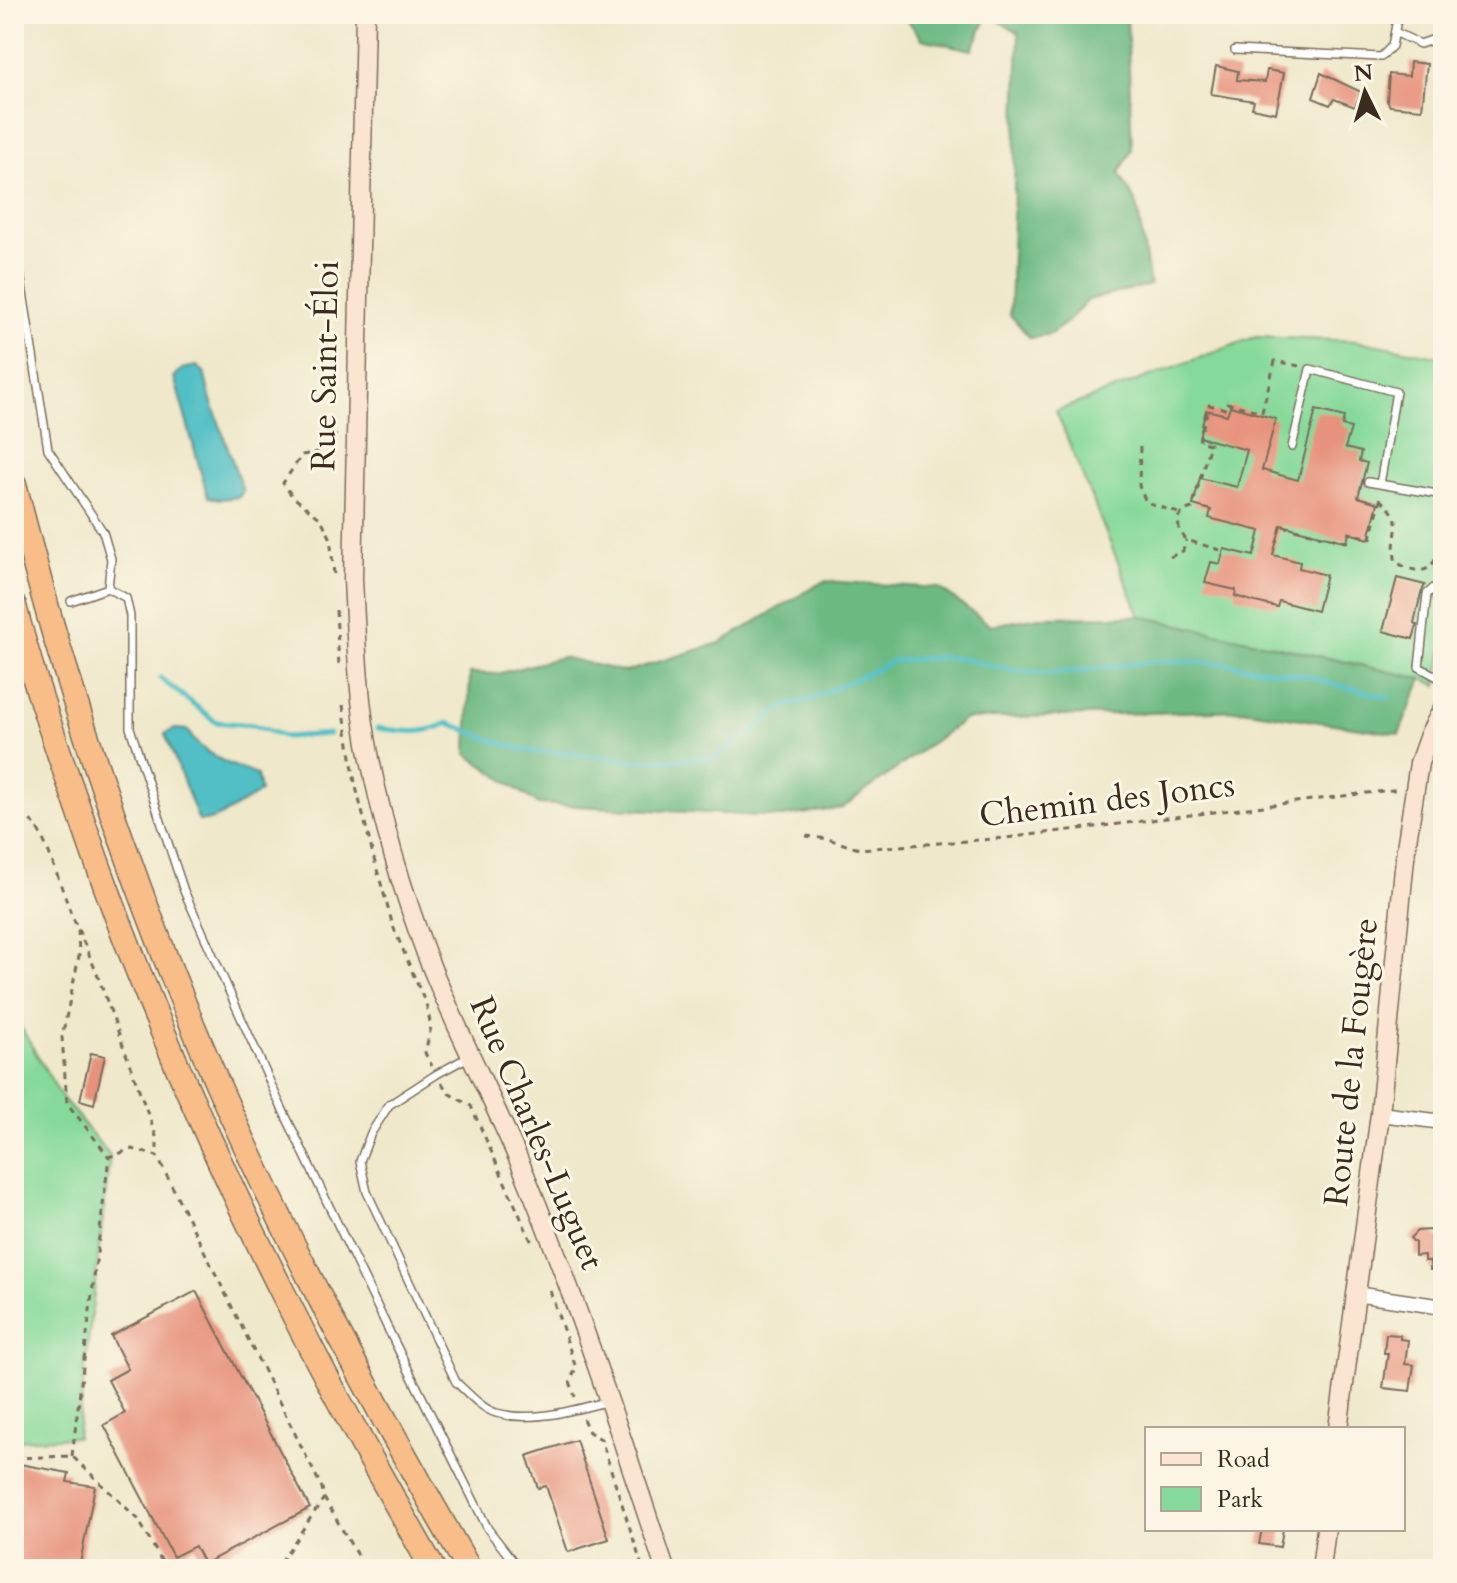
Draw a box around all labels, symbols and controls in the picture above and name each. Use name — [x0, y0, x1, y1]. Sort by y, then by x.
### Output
north arrow — [1325, 52, 1405, 132]
text: N — [1353, 57, 1374, 89]
street label: Rue Saint-Éloi — [300, 260, 350, 472]
street label: Chemin des Joncs — [977, 762, 1237, 838]
street label: Route de la Fougère — [1313, 915, 1389, 1209]
street label: Rue Charles-Luguet — [459, 989, 615, 1277]
legend — [1145, 1427, 1405, 1531]
text: Road — [1217, 1443, 1270, 1476]
text: Park — [1217, 1483, 1263, 1516]

